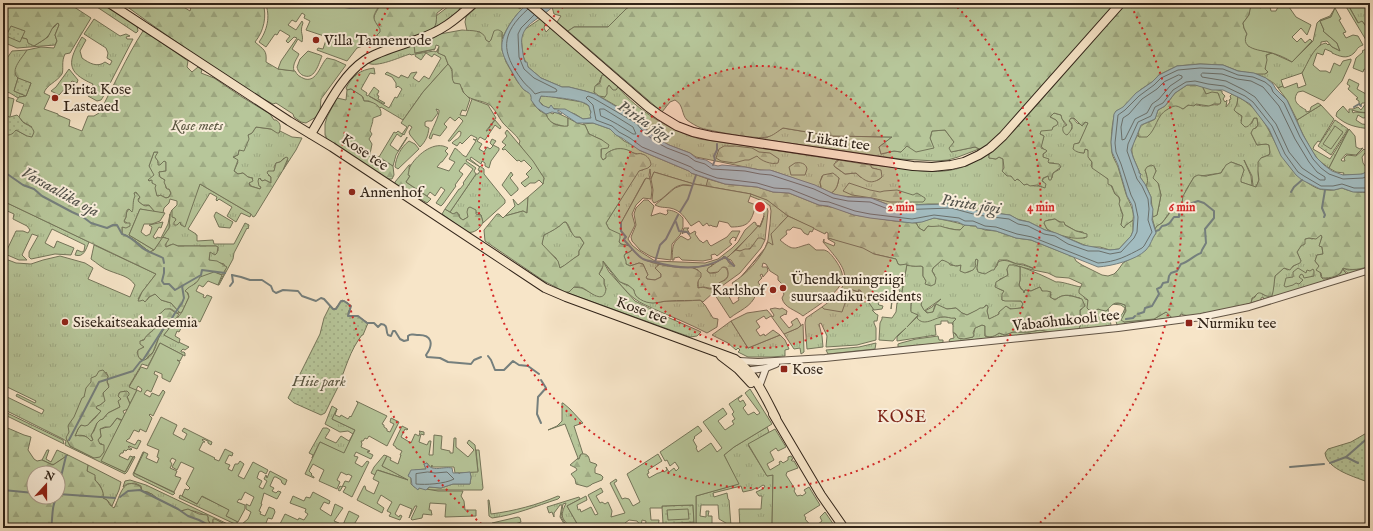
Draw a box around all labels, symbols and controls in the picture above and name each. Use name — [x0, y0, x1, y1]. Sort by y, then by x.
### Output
place label: Villa Tannenrode — [323, 31, 432, 50]
marker: Villa Tannenrode — [311, 35, 321, 45]
place label: Pirita Kose Lasteaed — [63, 80, 131, 116]
marker: Pirita Kose Lasteaed — [50, 93, 60, 103]
water label: Pirita jõgi — [613, 97, 676, 148]
park label: Kose mets — [170, 116, 224, 135]
street label: Lükati tee — [805, 128, 871, 155]
street label: Kose tee — [337, 130, 392, 175]
water label: Varsaallika oja — [18, 163, 102, 222]
place label: Annenhof — [359, 183, 425, 202]
marker: Annenhof — [347, 187, 357, 197]
water label: Pirita jõgi — [939, 190, 1003, 220]
centre of rings — [753, 200, 767, 214]
text: 2 min — [887, 200, 915, 215]
text: 4 min — [1027, 200, 1055, 215]
text: 6 min — [1169, 200, 1196, 215]
place label: Ühendkuningriigi suursaadiku residents — [791, 270, 922, 306]
place label: Karlshof — [711, 281, 768, 300]
marker: Ühendkuningriigi suursaadiku residents — [778, 283, 788, 293]
marker: Karlshof — [768, 285, 778, 295]
street label: Kose tee — [614, 292, 670, 329]
street label: Vabaõhukooli tee — [1010, 305, 1121, 336]
place label: Sisekaitseakadeemia — [73, 313, 198, 332]
place label: Nurmiku tee — [1197, 314, 1277, 333]
marker: Sisekaitseakadeemia — [60, 317, 70, 327]
marker: Nurmiku tee — [1184, 318, 1194, 328]
place label: Kose — [792, 360, 823, 379]
marker: Kose — [779, 364, 789, 374]
park label: Hiie park — [291, 372, 346, 391]
district label: KOSE — [877, 407, 927, 428]
north arrow — [26, 465, 66, 505]
text: N — [41, 468, 57, 485]

